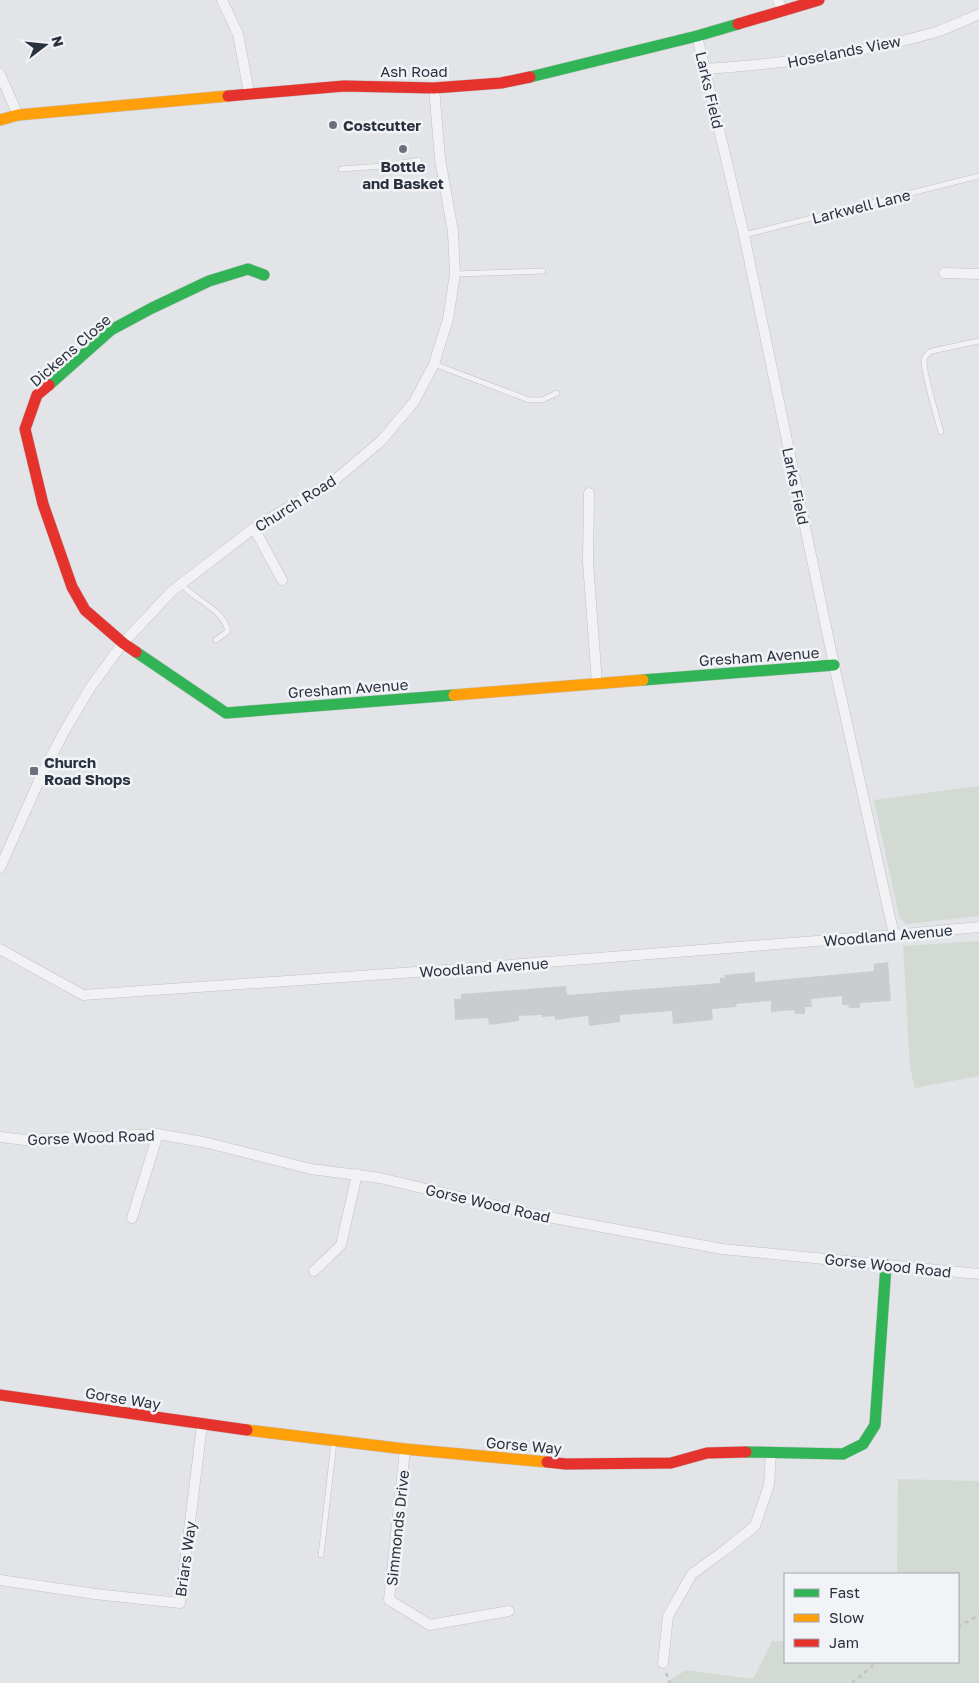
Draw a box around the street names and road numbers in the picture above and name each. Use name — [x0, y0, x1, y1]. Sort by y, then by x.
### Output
street label: Hoselands View — [786, 31, 902, 71]
street label: Larks Field — [692, 50, 728, 130]
street label: Ash Road — [380, 62, 448, 80]
street label: Larkwell Lane — [810, 185, 912, 227]
street label: Dickens Close — [26, 310, 114, 390]
street label: Larks Field — [779, 446, 813, 526]
street label: Church Road — [251, 471, 339, 535]
street label: Gresham Avenue — [698, 643, 820, 669]
street label: Gresham Avenue — [287, 675, 409, 701]
street label: Woodland Avenue — [823, 920, 954, 950]
street label: Woodland Avenue — [419, 953, 549, 980]
street label: Gorse Wood Road — [27, 1126, 155, 1148]
street label: Gorse Wood Road — [424, 1180, 552, 1226]
street label: Gorse Wood Road — [824, 1249, 952, 1281]
street label: Gorse Way — [84, 1383, 163, 1413]
street label: Gorse Way — [485, 1433, 563, 1457]
street label: Simmonds Drive — [382, 1469, 412, 1587]
street label: Briars Way — [171, 1519, 199, 1598]

